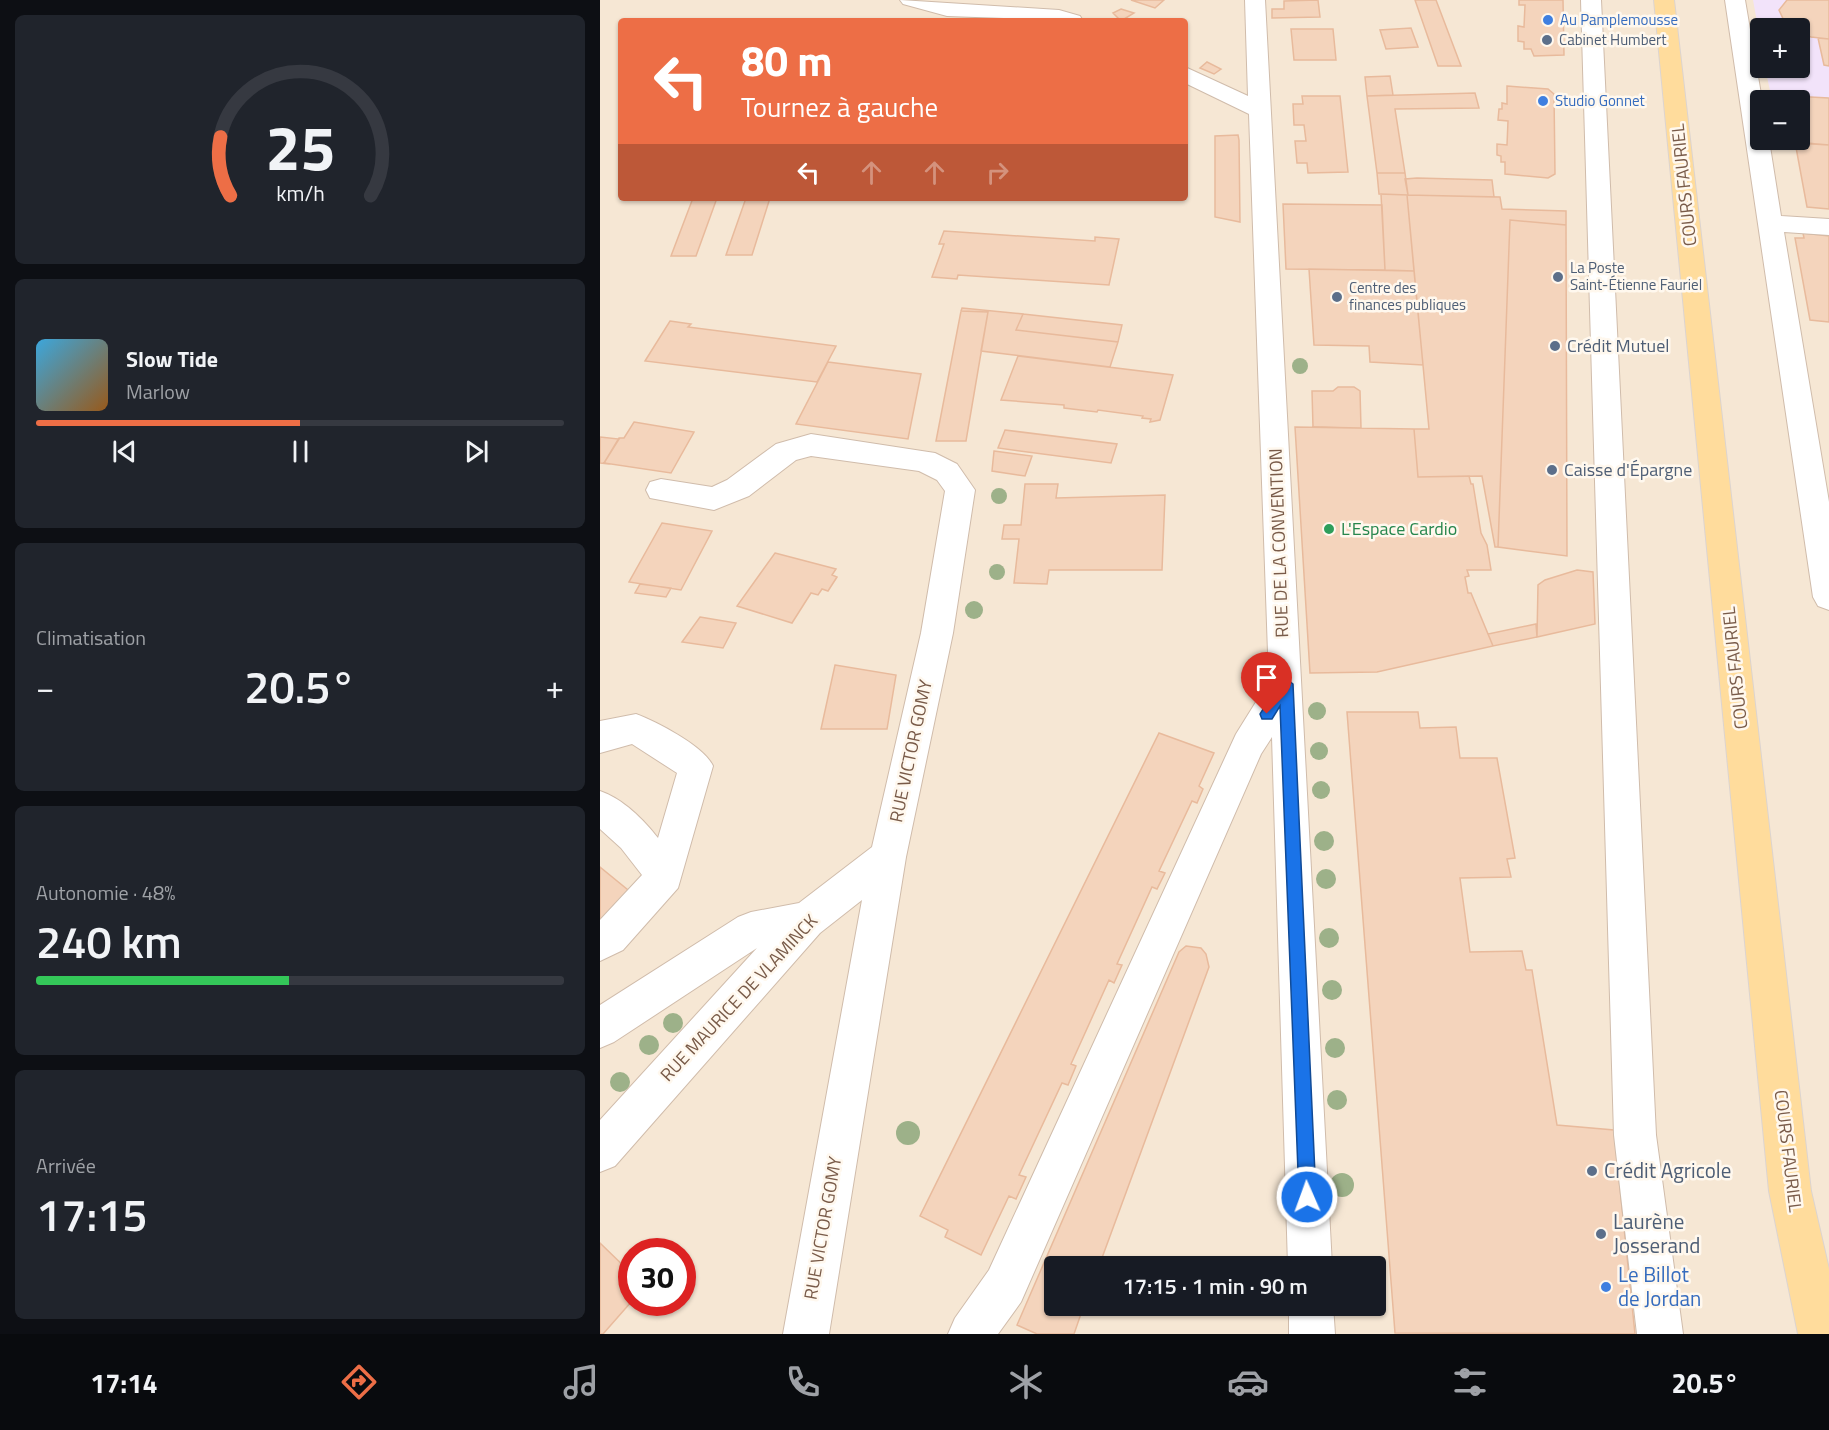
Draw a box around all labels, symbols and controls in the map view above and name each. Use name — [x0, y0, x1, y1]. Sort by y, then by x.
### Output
place label: Au Pamplemousse — [1560, 8, 1678, 31]
marker: Au Pamplemousse — [1541, 13, 1555, 27]
map controls — [1750, 18, 1810, 150]
button: + — [1750, 18, 1810, 78]
text: 80 m — [741, 28, 833, 92]
place label: Cabinet Humbert — [1559, 28, 1667, 51]
marker: Cabinet Humbert — [1540, 33, 1554, 47]
icon: left — [642, 42, 720, 120]
text: Tournez à gauche — [741, 86, 938, 127]
place label: Studio Gonnet — [1555, 89, 1645, 112]
button: − — [1750, 90, 1810, 150]
marker: Studio Gonnet — [1536, 94, 1550, 108]
text: 25 — [265, 100, 335, 195]
street label: COURS FAURIEL — [1664, 122, 1703, 248]
icon: left — [792, 156, 825, 189]
icon: ahead — [855, 156, 888, 189]
icon: ahead — [918, 156, 951, 189]
icon: right — [981, 156, 1014, 189]
text: km/h — [276, 178, 324, 210]
place label: La Poste Saint-Étienne Fauriel — [1570, 256, 1702, 296]
marker: La Poste Saint-Étienne Fauriel — [1551, 270, 1565, 284]
place label: Centre des finances publiques — [1349, 276, 1466, 316]
marker: Centre des finances publiques — [1330, 290, 1344, 304]
place label: Crédit Mutuel — [1567, 332, 1669, 359]
marker: Crédit Mutuel — [1548, 339, 1562, 353]
text: Slow Tide — [126, 342, 218, 376]
text: Marlow — [126, 376, 190, 407]
icon: previous — [108, 435, 141, 468]
icon: pause — [284, 435, 317, 468]
icon: next — [460, 435, 493, 468]
street label: RUE DE LA CONVENTION — [1262, 448, 1295, 638]
place label: Caisse d'Épargne — [1564, 456, 1692, 483]
marker: Caisse d'Épargne — [1545, 463, 1559, 477]
place label: L'Espace Cardio — [1341, 515, 1457, 542]
marker: L'Espace Cardio — [1322, 522, 1336, 536]
street label: COURS FAURIEL — [1715, 605, 1754, 731]
text: Climatisation — [36, 622, 146, 653]
text: 20.5° — [244, 652, 356, 720]
pin — [1241, 652, 1292, 714]
icon: arrive — [1250, 661, 1283, 694]
text: − — [36, 662, 54, 712]
text: + — [546, 662, 564, 712]
street label: RUE VICTOR GOMY — [882, 677, 939, 825]
text: Autonomie · 48% — [36, 877, 175, 908]
text: 240 km — [36, 907, 182, 975]
street label: RUE MAURICE DE VLAMINCK — [654, 908, 824, 1087]
street label: COURS FAURIEL — [1768, 1088, 1809, 1214]
text: Arrivée — [36, 1150, 96, 1181]
street label: RUE VICTOR GOMY — [797, 1154, 848, 1302]
place label: Crédit Agricole — [1604, 1154, 1731, 1186]
marker: Crédit Agricole — [1585, 1164, 1599, 1178]
position arrow — [1275, 1165, 1339, 1229]
text: 17:15 — [36, 1180, 148, 1248]
place label: Laurène Josserand — [1613, 1205, 1700, 1261]
marker: Laurène Josserand — [1594, 1227, 1608, 1241]
speed limit sign: 30 — [618, 1238, 696, 1316]
place label: Le Billot de Jordan — [1618, 1258, 1701, 1314]
text: 17:15 · 1 min · 90 m — [1122, 1269, 1308, 1303]
marker: Le Billot de Jordan — [1599, 1280, 1613, 1294]
icon: directions — [338, 1361, 380, 1403]
icon: music — [560, 1361, 602, 1403]
icon: phone — [782, 1361, 824, 1403]
icon: climate — [1005, 1361, 1047, 1403]
icon: car — [1227, 1361, 1269, 1403]
icon: filters — [1449, 1361, 1491, 1403]
text: 17:14 — [90, 1362, 158, 1403]
text: 20.5° — [1671, 1362, 1739, 1403]

